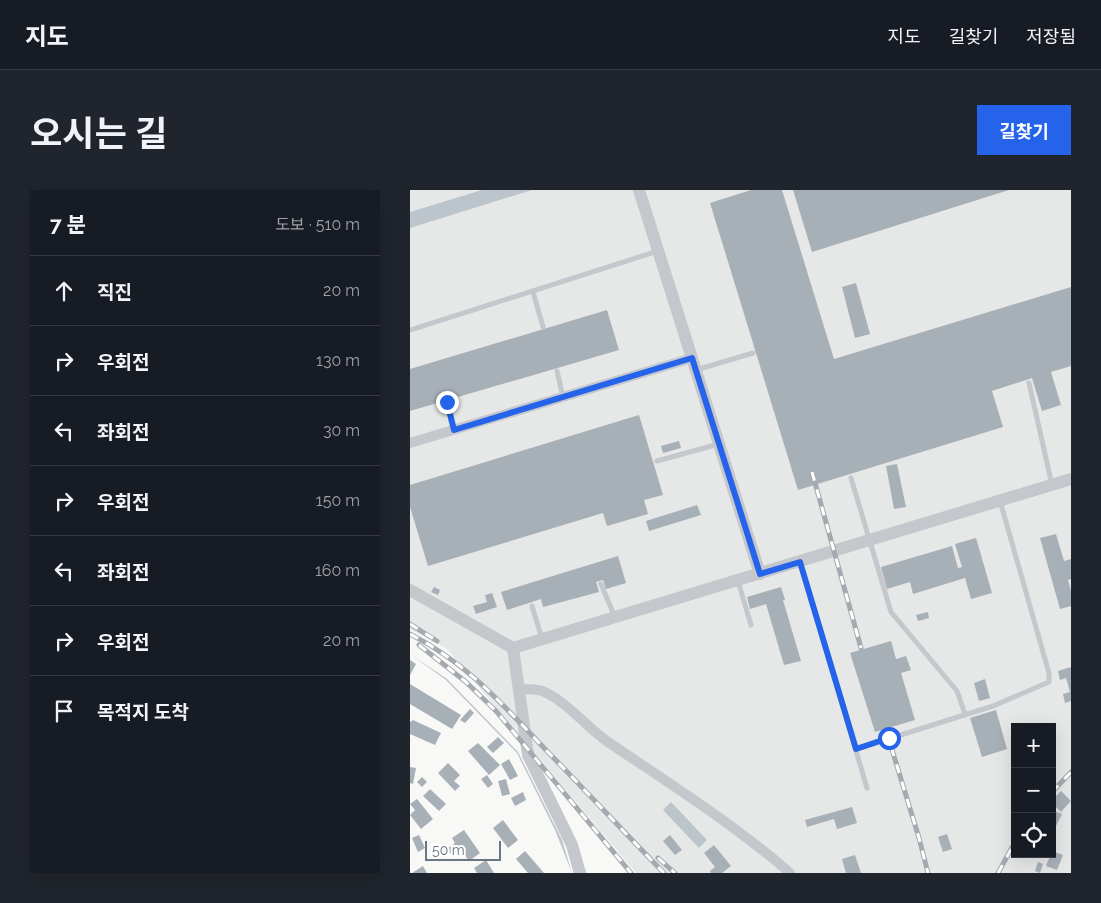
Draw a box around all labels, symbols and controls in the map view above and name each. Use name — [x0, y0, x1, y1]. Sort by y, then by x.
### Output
text: 지도 — [25, 22, 69, 51]
text: 지도 — [888, 26, 921, 47]
text: 길찾기 — [949, 26, 998, 47]
text: 저장됨 — [1026, 26, 1076, 47]
button: 길찾기 — [977, 105, 1071, 155]
text: 오시는 길 — [30, 113, 167, 154]
text: 7 분 — [50, 212, 86, 237]
text: 도보 · 510 m — [275, 215, 360, 234]
icon: ahead — [50, 277, 78, 305]
text: 직진 — [97, 281, 132, 303]
text: 20 m — [323, 281, 360, 300]
icon: right — [50, 347, 78, 375]
text: 우회전 — [97, 351, 149, 373]
text: 130 m — [316, 351, 360, 370]
route end — [436, 391, 459, 414]
icon: left — [50, 417, 78, 445]
text: 좌회전 — [97, 421, 149, 443]
text: 30 m — [323, 421, 360, 440]
icon: right — [50, 487, 78, 515]
text: 우회전 — [97, 491, 149, 513]
text: 150 m — [316, 491, 360, 510]
icon: left — [50, 557, 78, 585]
text: 좌회전 — [97, 561, 149, 583]
text: 160 m — [315, 561, 360, 580]
icon: right — [50, 627, 78, 655]
text: 우회전 — [97, 631, 149, 653]
text: 20 m — [323, 631, 360, 650]
icon: arrive — [50, 697, 78, 725]
text: 목적지 도착 — [97, 701, 189, 723]
map controls — [1011, 723, 1056, 858]
button: + — [1011, 723, 1056, 768]
route start — [878, 727, 901, 750]
button: − — [1011, 768, 1056, 813]
button: locate — [1011, 813, 1056, 858]
scale bar — [425, 838, 501, 861]
text: 50 m — [432, 842, 465, 858]

